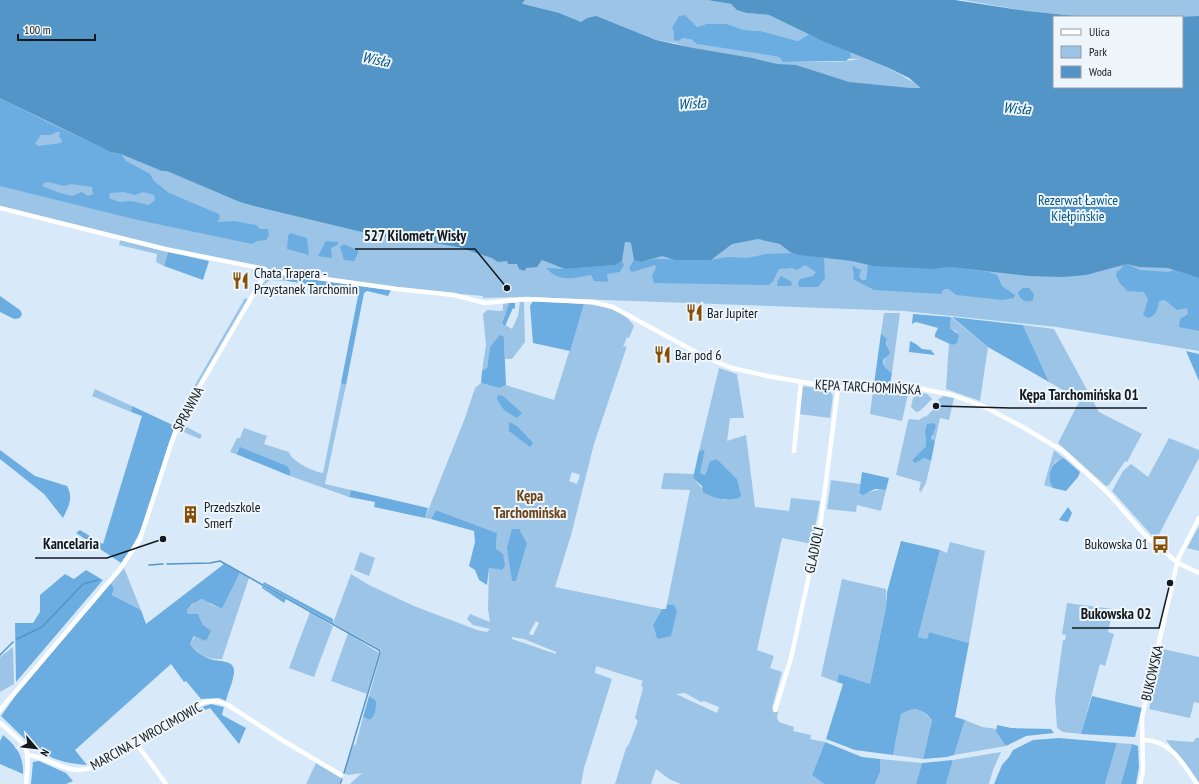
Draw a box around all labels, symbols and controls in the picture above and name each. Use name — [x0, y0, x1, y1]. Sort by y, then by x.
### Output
scale bar — [18, 16, 95, 42]
legend — [1053, 16, 1183, 88]
text: 100 m — [24, 22, 51, 37]
text: Ulica — [1089, 24, 1110, 39]
text: Park — [1089, 44, 1107, 59]
water label: Wisła — [360, 47, 392, 71]
text: Woda — [1089, 64, 1112, 79]
water label: Wisła — [677, 92, 708, 113]
water label: Wisła — [1002, 98, 1033, 119]
park label: Rezerwat Ławice Kiełpińskie — [1038, 191, 1118, 225]
callout: 527 Kilometr Wisły — [355, 222, 475, 249]
text: 527 Kilometr Wisły — [364, 226, 467, 245]
place label: Chata Trapera - Przystanek Tarchomin — [254, 264, 358, 298]
restaurant icon: Chata Trapera - Przystanek Tarchomin — [231, 271, 251, 291]
restaurant icon: Bar Jupiter — [684, 303, 704, 323]
place label: Bar Jupiter — [707, 304, 758, 322]
restaurant icon: Bar pod 6 — [652, 345, 672, 365]
place label: Bar pod 6 — [675, 346, 721, 364]
street label: KĘPA TARCHOMIŃSKA — [815, 375, 922, 399]
callout: Kępa Tarchomińska 01 — [1011, 381, 1147, 408]
street label: SPRAWNA — [169, 383, 208, 435]
text: Kępa Tarchomińska 01 — [1019, 385, 1139, 404]
district label: Kępa Tarchomińska — [494, 486, 566, 522]
place label: Przedszkole Smerf — [204, 498, 261, 532]
building icon: Przedszkole Smerf — [181, 505, 201, 525]
street label: GLADIOLI — [800, 525, 828, 575]
callout: Kancelaria — [35, 531, 107, 558]
text: Kancelaria — [43, 534, 99, 553]
bus stop icon: Bukowska 01 — [1151, 534, 1171, 554]
place label: Bukowska 01 — [1085, 535, 1148, 553]
callout: Bukowska 02 — [1072, 601, 1159, 628]
text: Bukowska 02 — [1081, 604, 1151, 623]
street label: BUKOWSKA — [1137, 643, 1167, 703]
street label: MARCINA Z WROCIMOWIC — [87, 698, 206, 774]
north arrow — [16, 728, 56, 768]
text: N — [37, 747, 52, 759]

